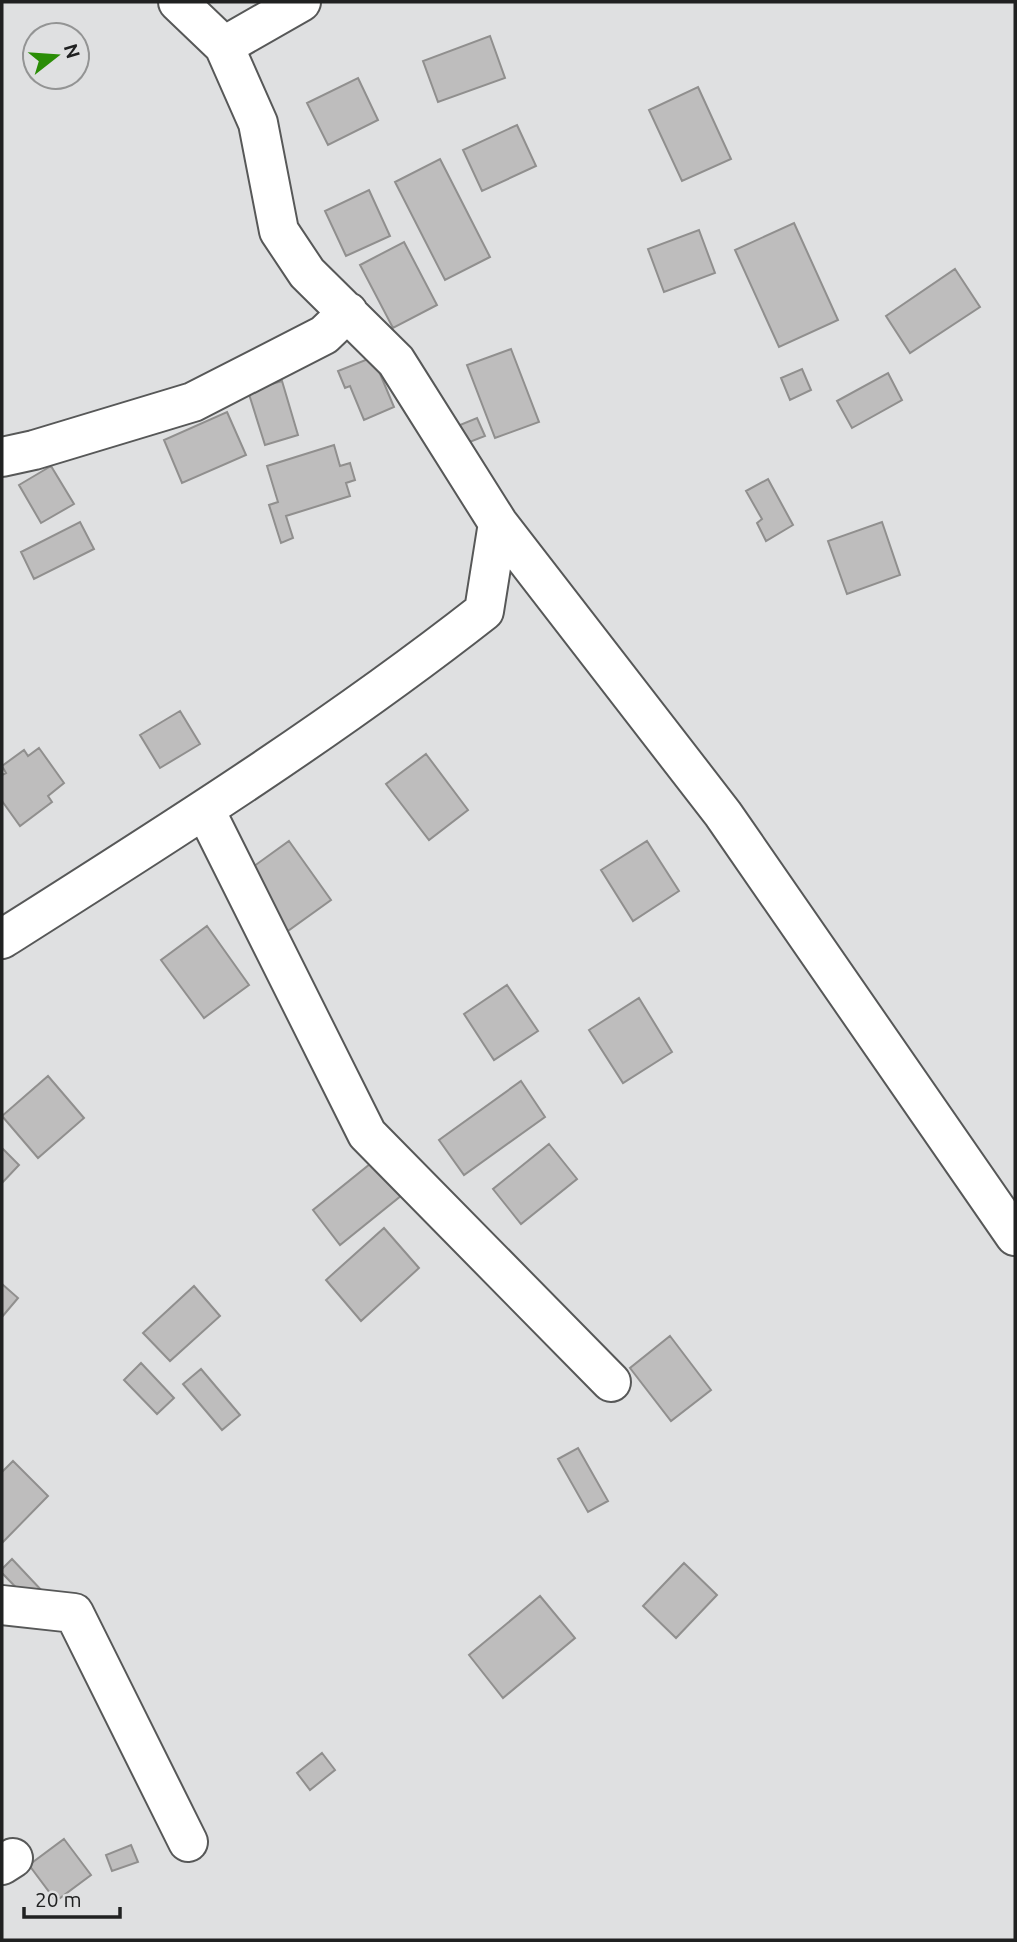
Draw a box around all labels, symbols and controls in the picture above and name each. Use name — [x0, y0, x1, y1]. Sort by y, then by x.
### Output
north arrow — [21, 21, 91, 91]
text: N — [60, 41, 85, 61]
scale bar — [24, 1876, 121, 1920]
text: 20 m — [35, 1887, 82, 1911]

